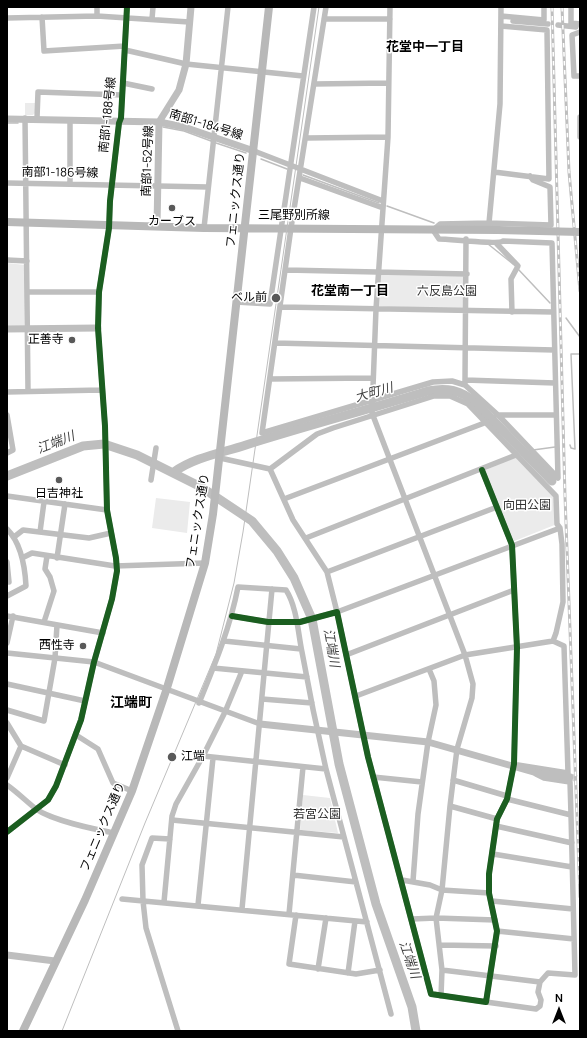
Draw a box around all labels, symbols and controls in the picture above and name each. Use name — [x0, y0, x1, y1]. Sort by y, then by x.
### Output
district label: 花堂中一丁目 — [386, 39, 464, 55]
street label: 南部1-188号線 — [97, 76, 119, 154]
street label: 南部1-184号線 — [167, 107, 245, 143]
street label: 南部1-52号線 — [140, 125, 156, 197]
street label: フェニックス通り — [224, 152, 248, 248]
street label: 南部1-186号線 — [21, 165, 99, 181]
marker: カーブス — [167, 203, 177, 213]
street label: 三尾野別所線 — [258, 209, 330, 223]
place label: カーブス — [148, 215, 196, 229]
district label: 花堂南一丁目 — [311, 283, 389, 299]
park label: 六反島公園 — [417, 285, 477, 299]
place label: ベル前 — [231, 291, 267, 305]
marker: ベル前 — [270, 292, 282, 304]
place label: 正善寺 — [28, 333, 64, 347]
marker: 正善寺 — [67, 335, 77, 345]
water label: 大町川 — [353, 380, 395, 406]
water label: 江端川 — [35, 429, 77, 457]
street label: フェニックス通り — [183, 472, 213, 570]
marker: 日吉神社 — [54, 475, 64, 485]
place label: 日吉神社 — [35, 487, 83, 501]
park label: 向田公園 — [503, 499, 551, 513]
water label: 江端川 — [320, 627, 342, 669]
place label: 西性寺 — [39, 639, 75, 653]
marker: 西性寺 — [78, 641, 88, 651]
district label: 江端町 — [110, 695, 152, 711]
place label: 江端 — [181, 750, 205, 764]
marker: 江端 — [166, 751, 178, 763]
street label: フェニックス通り — [78, 780, 128, 874]
park label: 若宮公園 — [293, 808, 341, 822]
water label: 江端川 — [395, 939, 423, 981]
north arrow — [539, 990, 579, 1030]
text: N — [555, 990, 563, 1005]

